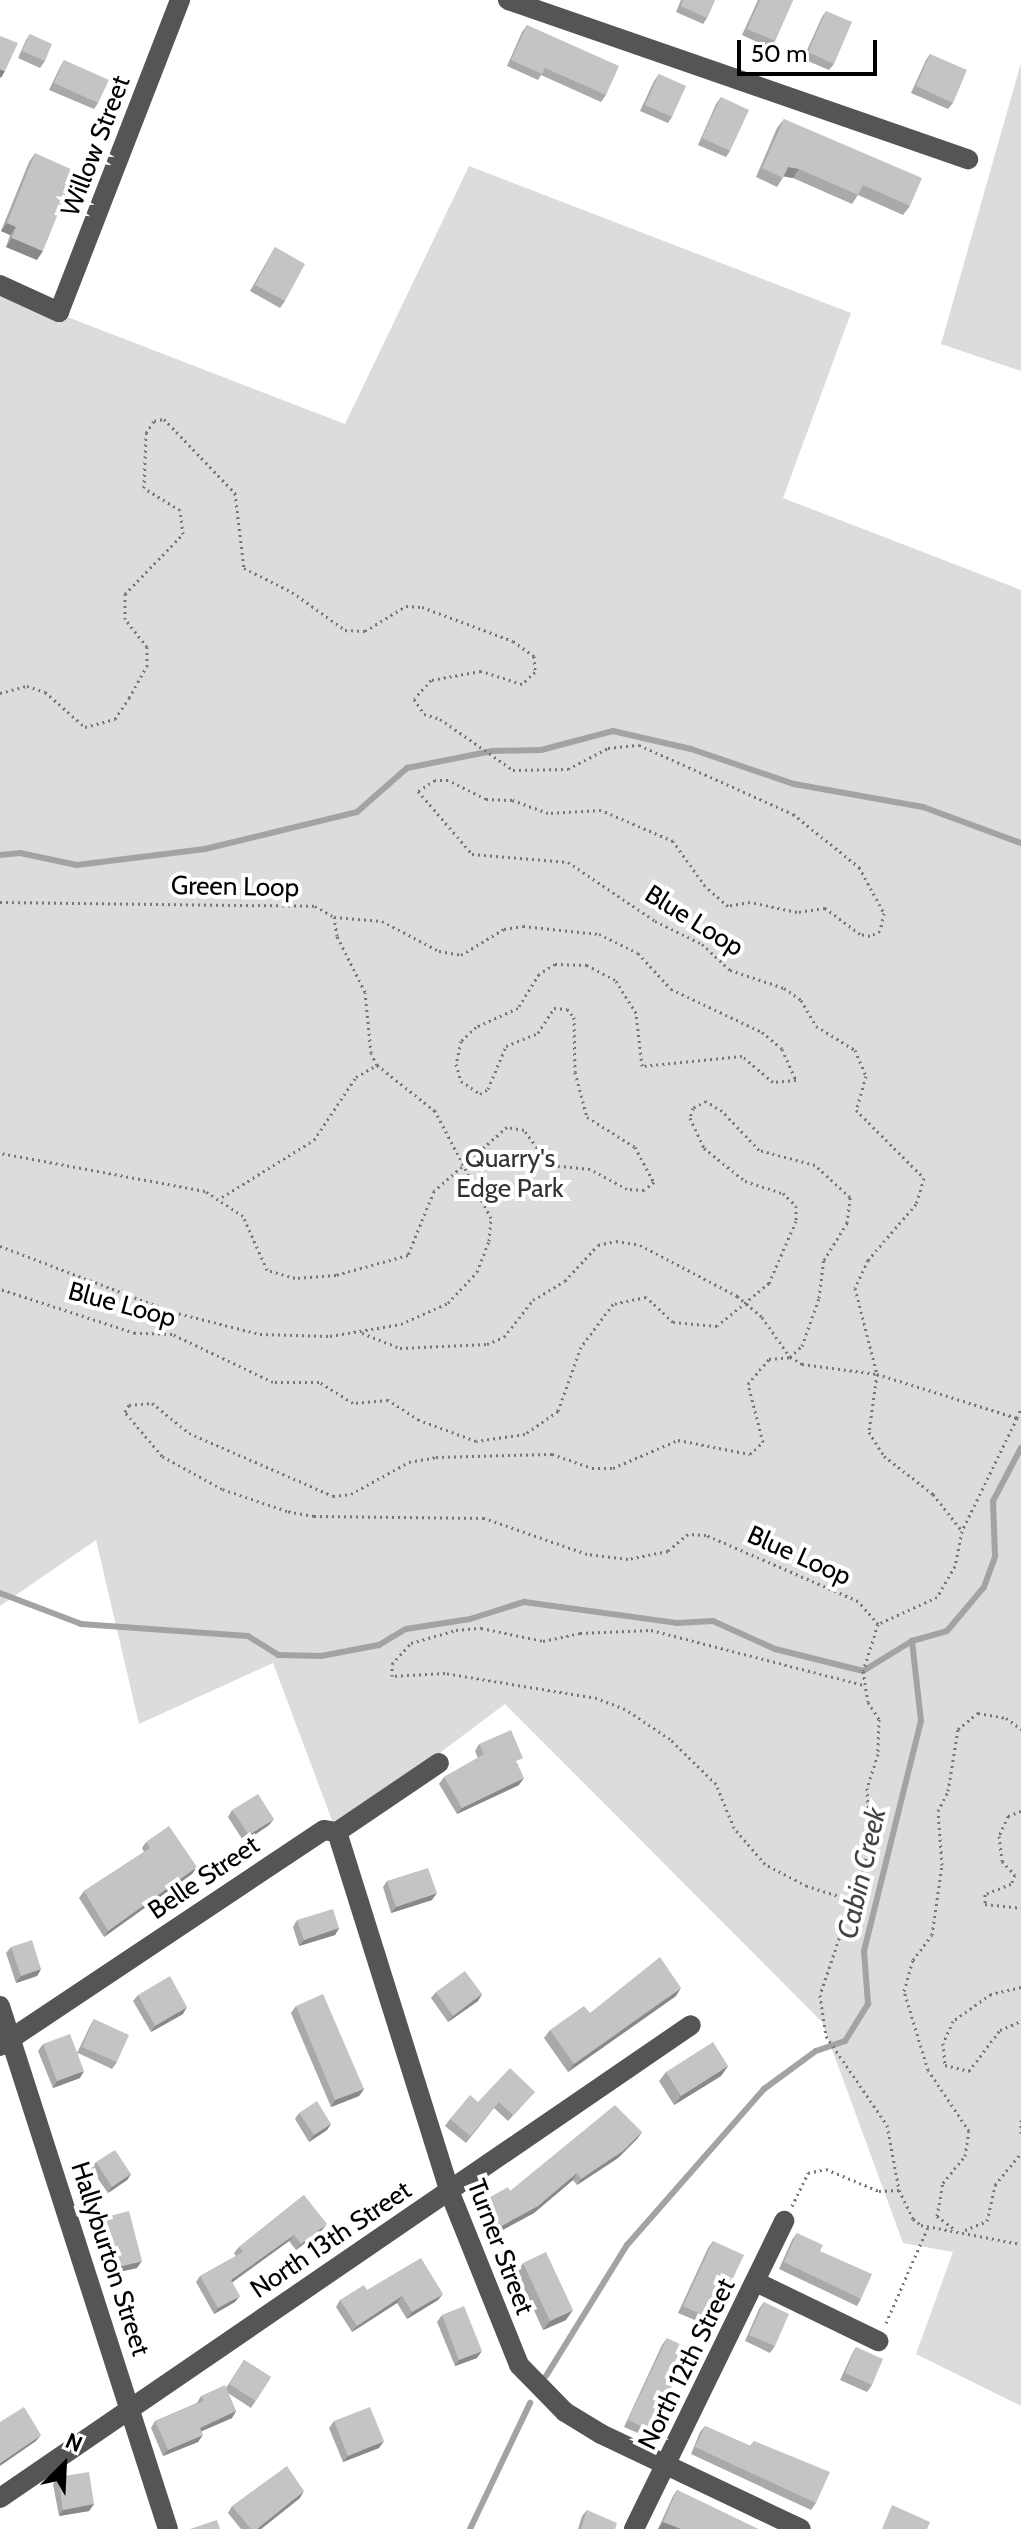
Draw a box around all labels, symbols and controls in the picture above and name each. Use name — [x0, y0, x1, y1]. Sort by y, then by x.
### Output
scale bar — [741, 24, 881, 74]
text: 50 m — [751, 39, 807, 68]
street label: Willow Street — [55, 71, 137, 221]
street label: Green Loop — [171, 870, 299, 904]
street label: Blue Loop — [639, 879, 749, 963]
park label: Quarry's Edge Park — [456, 1143, 564, 1204]
street label: Blue Loop — [65, 1276, 179, 1334]
street label: Blue Loop — [742, 1519, 856, 1593]
water label: Cabin Creek — [830, 1804, 892, 1942]
street label: Belle Street — [143, 1830, 265, 1926]
street label: Hallyburton Street — [64, 2158, 156, 2360]
street label: North 13th Street — [245, 2175, 417, 2305]
street label: Turner Street — [460, 2175, 540, 2319]
street label: North 12th Street — [632, 2273, 742, 2455]
north arrow — [24, 2425, 104, 2505]
text: N — [61, 2427, 87, 2458]

